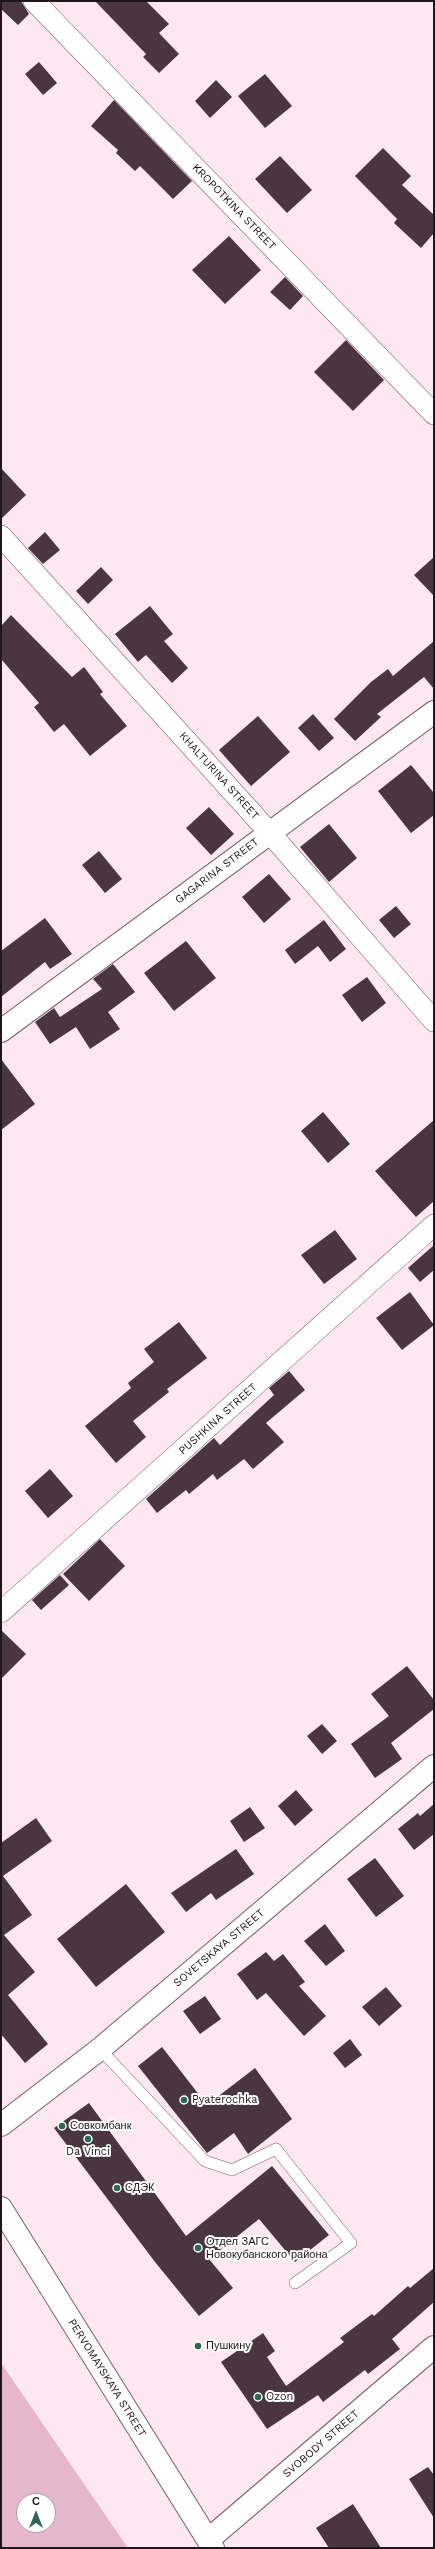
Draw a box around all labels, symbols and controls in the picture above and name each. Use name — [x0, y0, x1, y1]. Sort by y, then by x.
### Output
street label: KROPOTKINA STREET — [189, 161, 279, 253]
street label: KHALTURINA STREET — [176, 730, 262, 822]
street label: GAGARINA STREET — [173, 835, 261, 907]
street label: PUSHKINA STREET — [176, 1380, 260, 1458]
street label: SOVETSKAYA STREET — [171, 1906, 267, 1990]
place label: Pyaterochka — [192, 2093, 257, 2107]
marker: Pyaterochka — [179, 2095, 189, 2105]
place label: Совкомбанк — [70, 2119, 131, 2133]
marker: Совкомбанк — [57, 2121, 67, 2131]
marker: Da Vinci — [83, 2134, 93, 2144]
place label: Da Vinci — [66, 2145, 110, 2159]
place label: СДЭК — [125, 2181, 154, 2195]
marker: СДЭК — [112, 2183, 122, 2193]
place label: Отдел ЗАГС Новокубанского района — [206, 2235, 328, 2261]
marker: Отдел ЗАГС Новокубанского района — [193, 2243, 203, 2253]
street label: PERVOMAYSKAYA STREET — [65, 2316, 149, 2440]
place label: Пушкину — [206, 2339, 251, 2353]
marker: Пушкину — [193, 2341, 203, 2351]
place label: Ozon — [266, 2390, 293, 2404]
marker: Ozon — [253, 2392, 263, 2402]
street label: SVOBODY STREET — [280, 2407, 362, 2481]
north arrow — [16, 2493, 56, 2533]
text: С — [32, 2495, 40, 2508]

